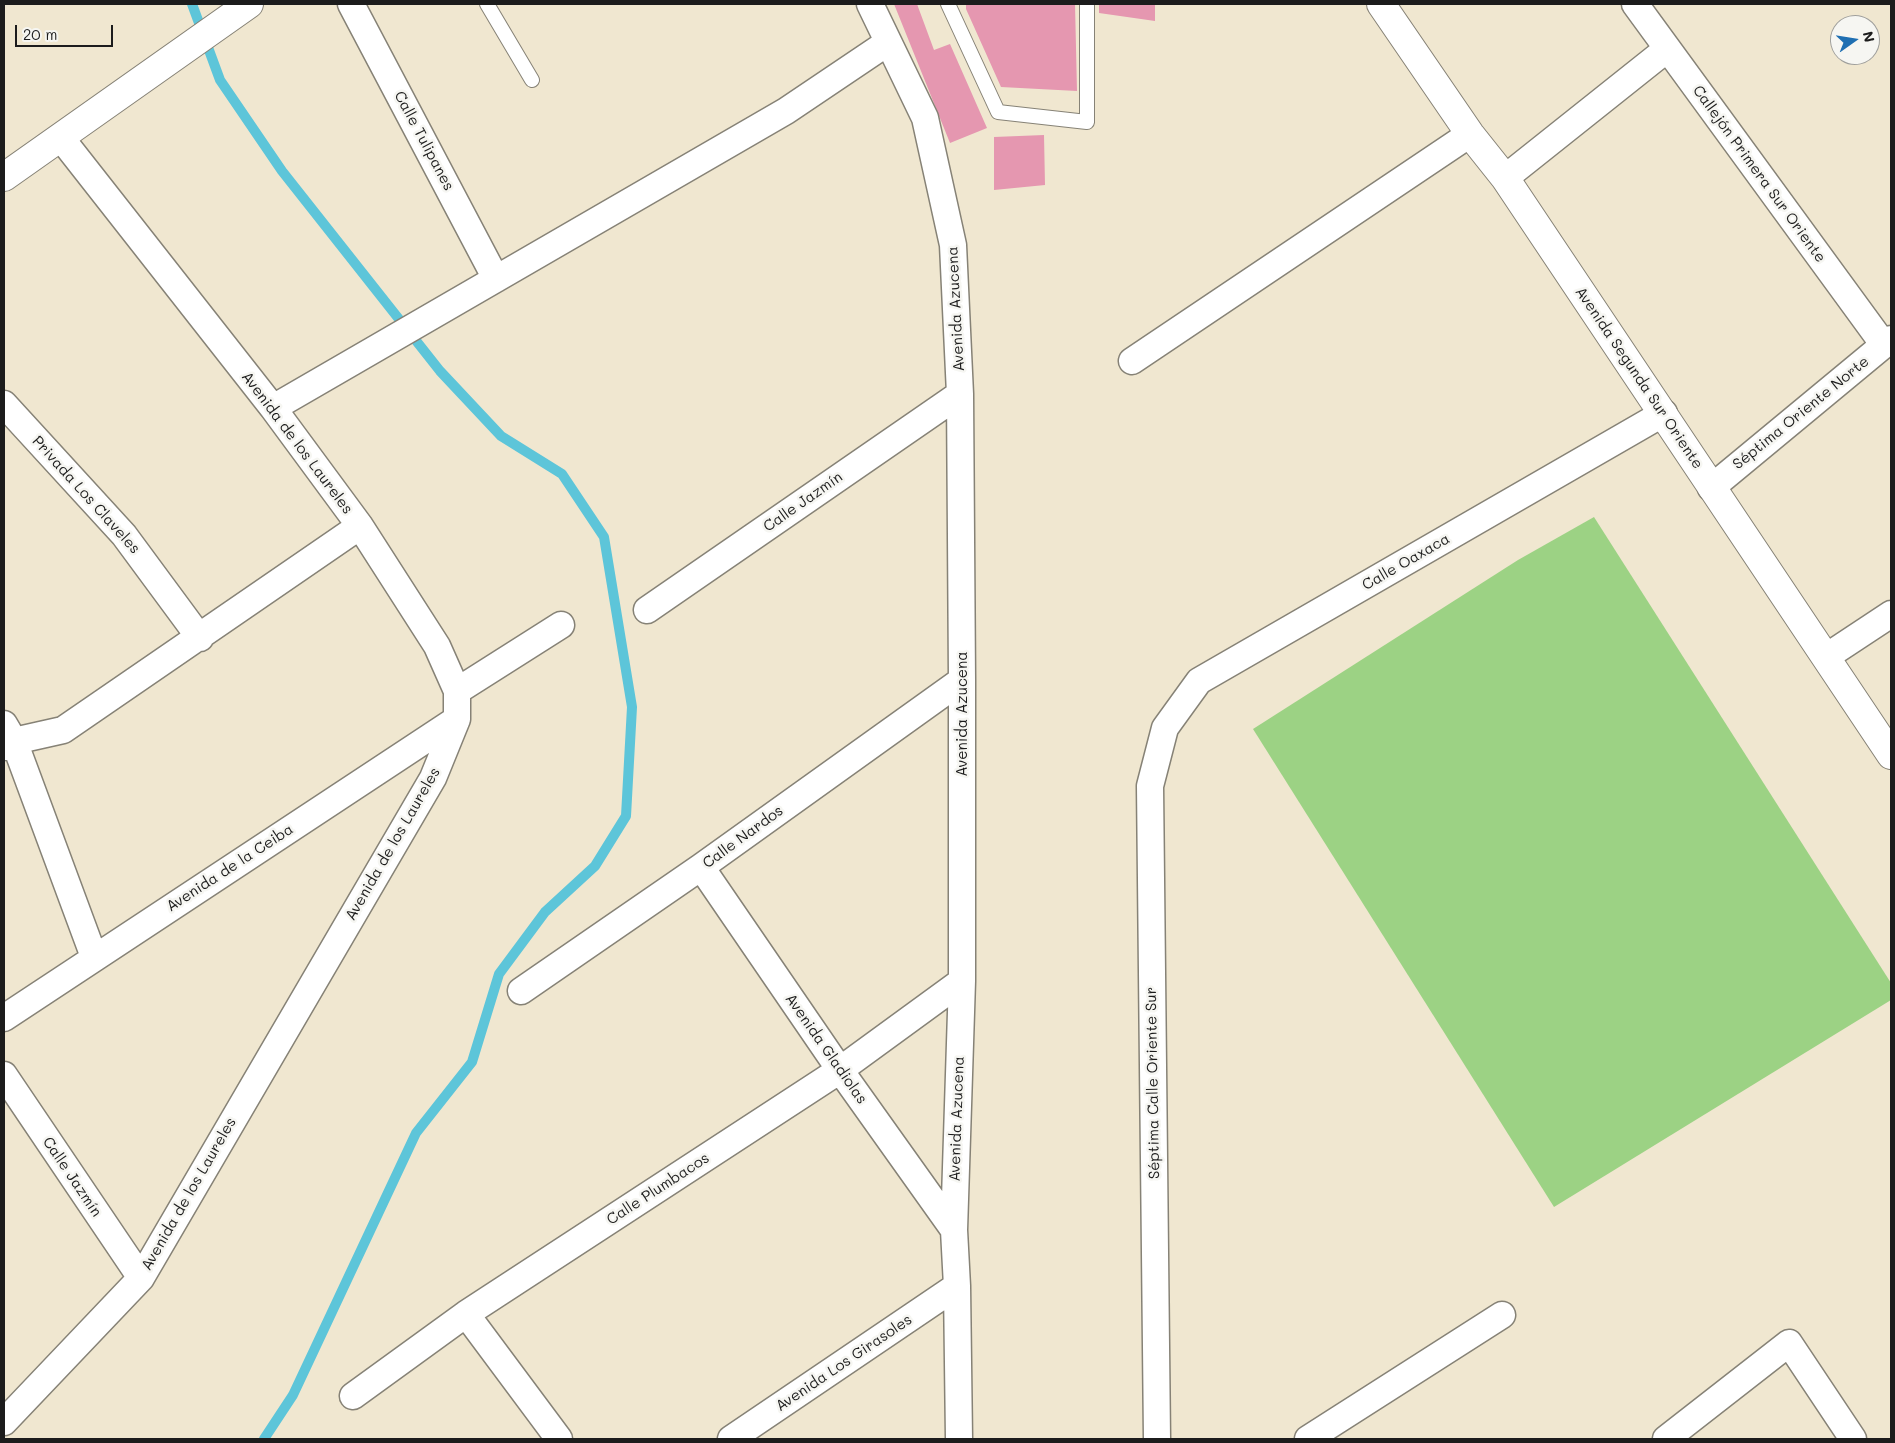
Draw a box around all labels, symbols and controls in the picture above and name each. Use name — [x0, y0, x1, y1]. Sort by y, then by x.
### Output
scale bar — [18, 15, 115, 47]
north arrow — [1830, 15, 1880, 65]
text: 20 m — [23, 24, 57, 44]
text: N — [1859, 29, 1880, 44]
street label: Callejón Primera Sur Oriente — [1689, 82, 1829, 266]
street label: Calle Tulipanes — [390, 88, 458, 194]
street label: Avenida Azucena — [944, 246, 968, 372]
street label: Avenida Segunda Sur Oriente — [1571, 284, 1707, 472]
street label: Séptima Oriente Norte — [1729, 353, 1873, 473]
street label: Avenida de los Laureles — [238, 368, 356, 518]
street label: Privada Los Claveles — [28, 432, 144, 558]
street label: Calle Jazmín — [760, 468, 846, 536]
street label: Calle Oaxaca — [1359, 530, 1453, 594]
street label: Avenida Azucena — [953, 651, 971, 777]
street label: Avenida de los Laureles — [342, 764, 444, 924]
street label: Calle Nardos — [699, 802, 787, 872]
street label: Avenida de la Ceiba — [163, 820, 297, 916]
street label: Séptima Calle Oriente Sur — [1142, 987, 1164, 1179]
street label: Avenida Gladiolas — [781, 990, 871, 1108]
street label: Avenida Azucena — [946, 1056, 968, 1182]
street label: Avenida de los Laureles — [138, 1114, 240, 1274]
street label: Calle Jazmín — [39, 1134, 105, 1220]
street label: Calle Plumbacos — [603, 1149, 713, 1229]
street label: Avenida Los Girasoles — [772, 1311, 916, 1415]

